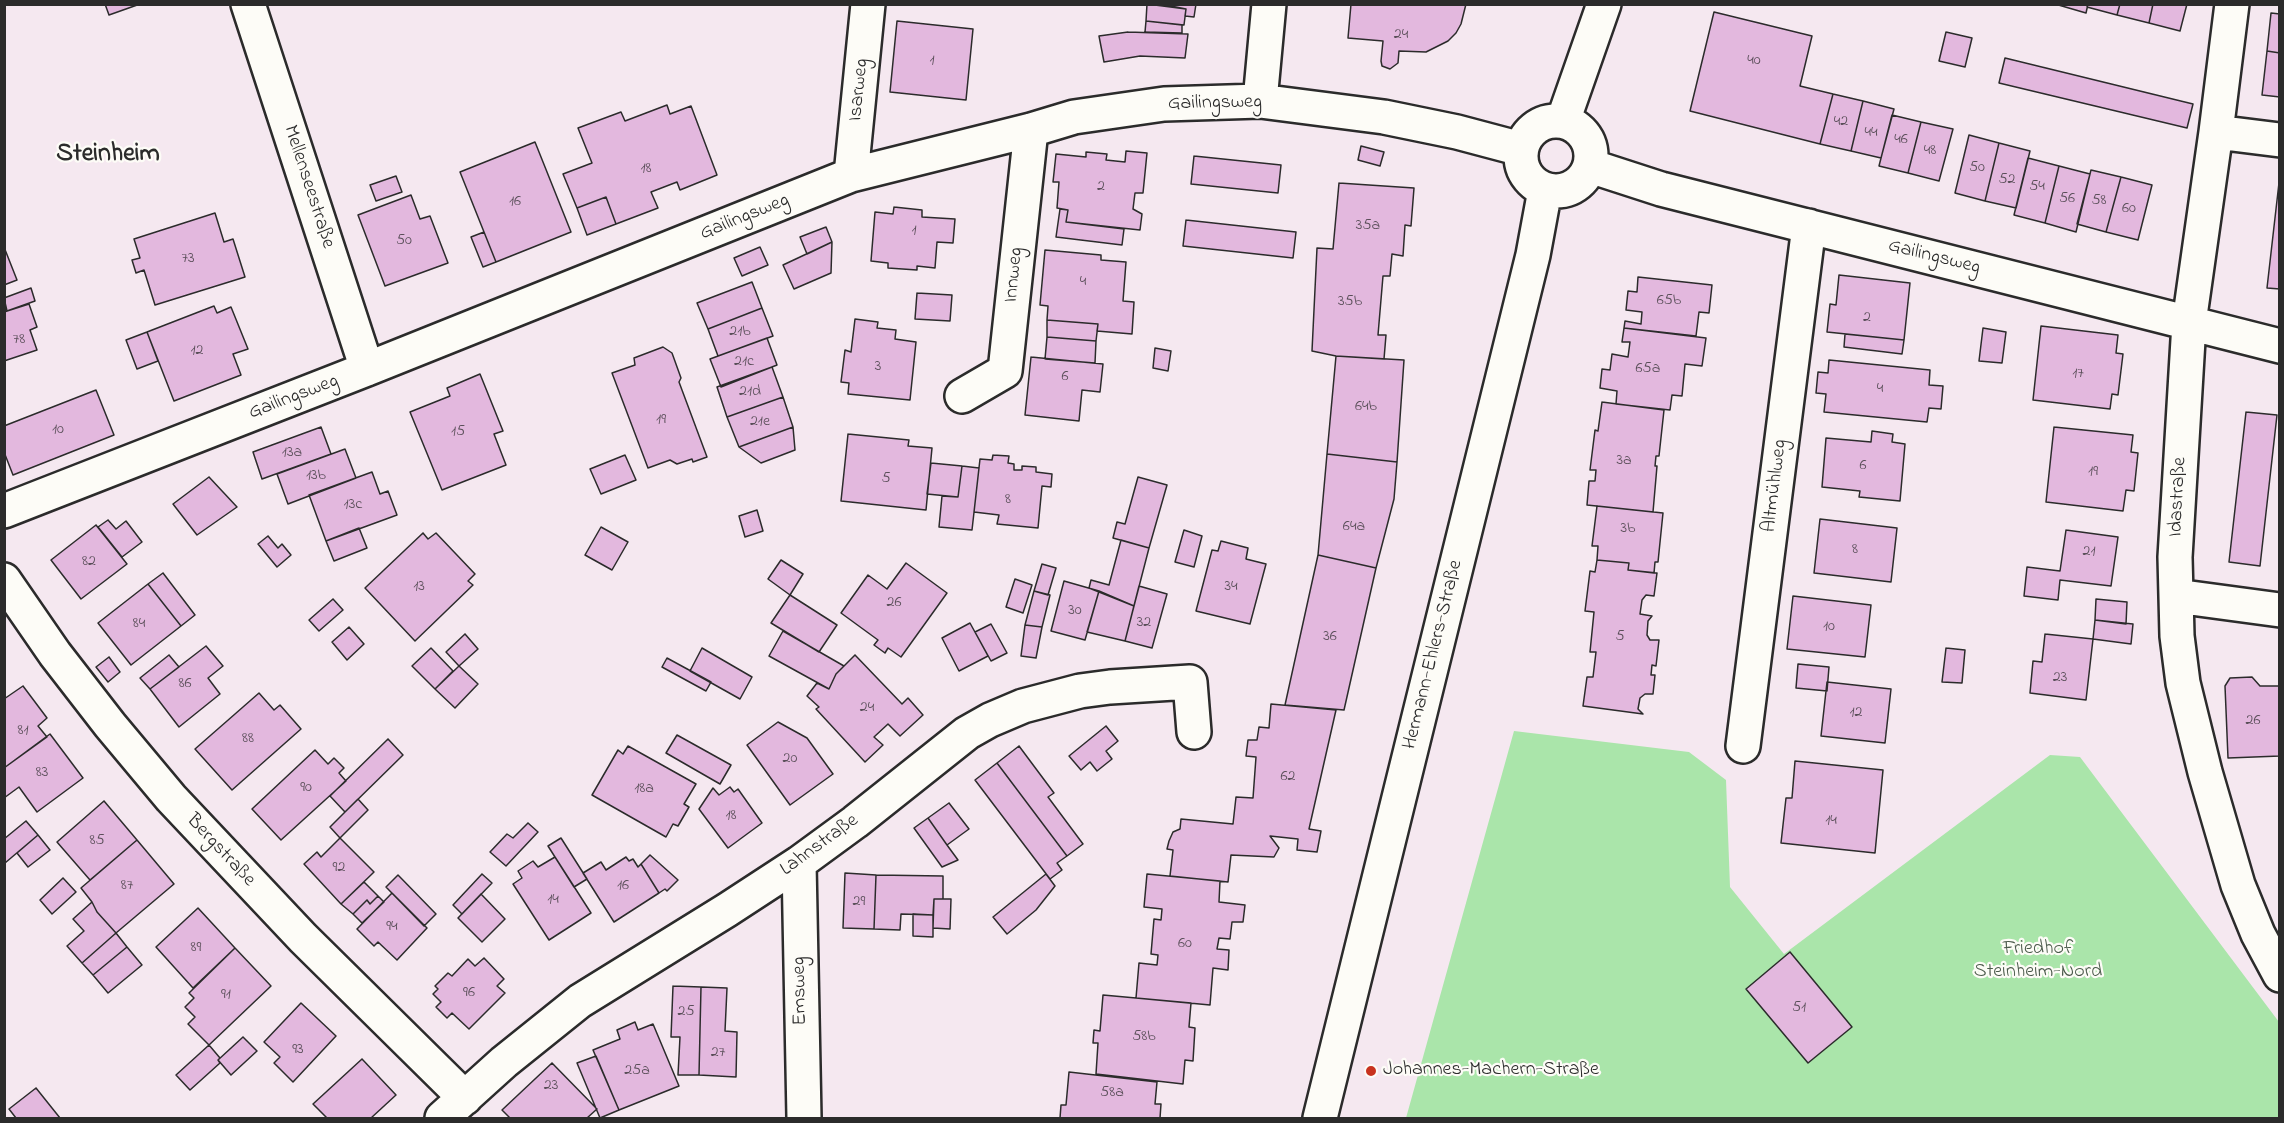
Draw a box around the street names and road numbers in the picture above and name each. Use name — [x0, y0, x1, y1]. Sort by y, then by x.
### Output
street label: Isarweg — [845, 57, 875, 123]
street label: Gailingsweg — [1168, 91, 1262, 117]
street label: Mellenseestraße — [277, 122, 339, 252]
street label: Gailingsweg — [697, 189, 793, 247]
street label: Gailingsweg — [1885, 235, 1983, 281]
street label: Innweg — [1000, 246, 1030, 304]
street label: Gailingsweg — [246, 370, 342, 426]
street label: Altmühlweg — [1758, 438, 1794, 534]
street label: Idastraße — [2165, 456, 2193, 538]
street label: Hermann-Ehlers-Straße — [1399, 558, 1469, 752]
street label: Bergstraße — [180, 810, 260, 892]
street label: Lahnstraße — [776, 810, 864, 882]
street label: Emsweg — [788, 956, 814, 1026]

